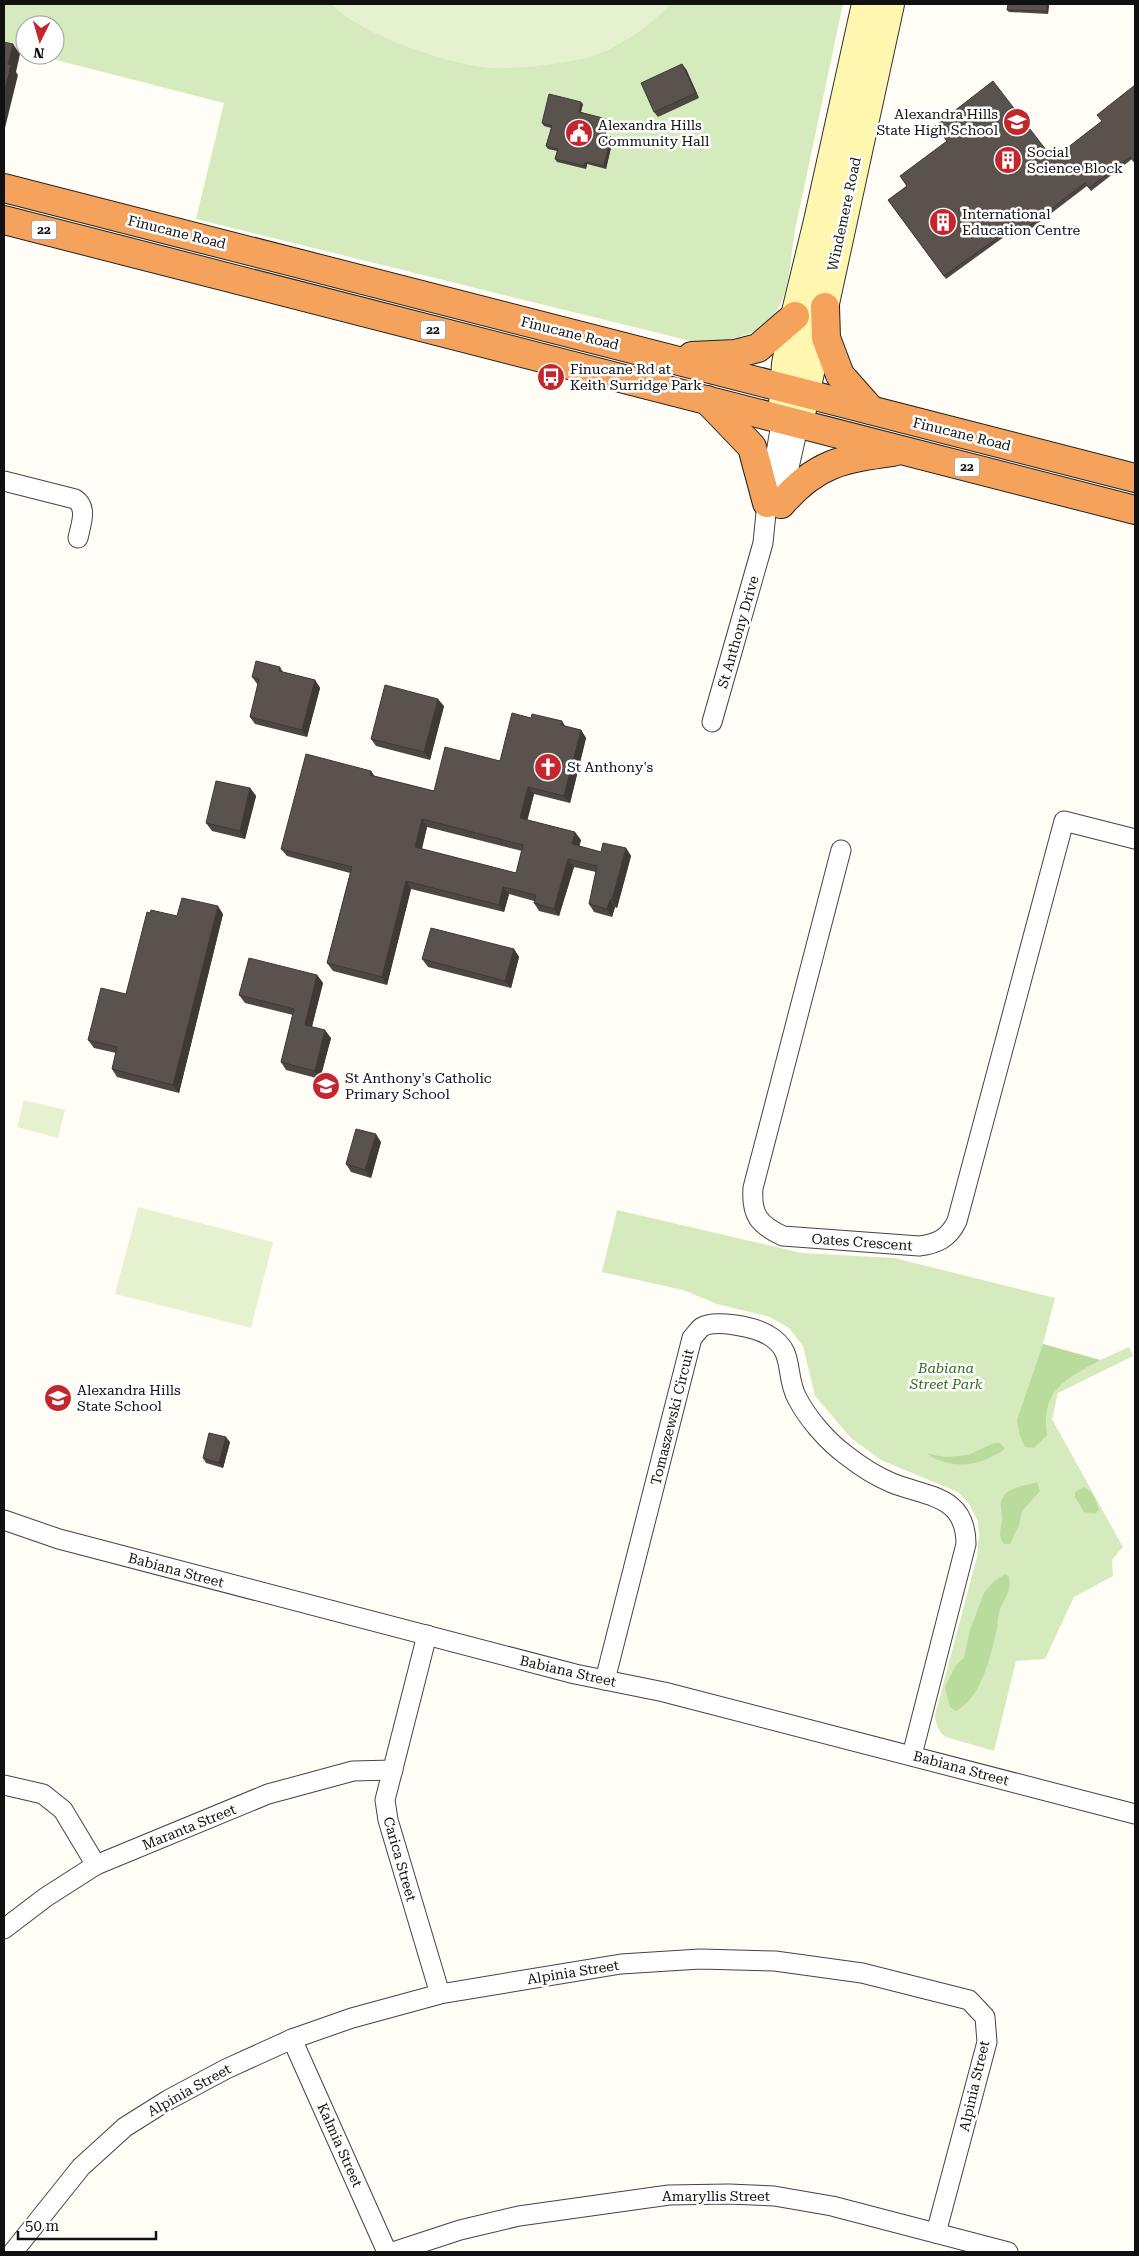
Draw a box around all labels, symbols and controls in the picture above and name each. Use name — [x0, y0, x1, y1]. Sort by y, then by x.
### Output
north arrow — [15, 15, 65, 65]
text: N — [33, 44, 45, 61]
place label: Alexandra Hills State High School — [876, 106, 999, 138]
school or university icon: Alexandra Hills State High School — [1002, 107, 1032, 137]
place label: Alexandra Hills Community Hall — [598, 117, 710, 149]
public building icon: Alexandra Hills Community Hall — [564, 118, 594, 148]
place label: Social Science Block — [1027, 144, 1123, 176]
building icon: Social Science Block — [993, 145, 1023, 175]
street label: Windemere Road — [824, 156, 864, 272]
place label: International Education Centre — [962, 206, 1081, 238]
building icon: International Education Centre — [928, 207, 958, 237]
street label: Finucane Road — [126, 212, 228, 252]
road number: 22 — [32, 220, 56, 240]
street label: Finucane Road — [519, 313, 621, 353]
road number: 22 — [420, 320, 446, 340]
place label: Finucane Rd at Keith Surridge Park — [570, 361, 702, 393]
bus stop icon: Finucane Rd at Keith Surridge Park — [536, 362, 566, 392]
street label: Finucane Road — [911, 414, 1013, 454]
road number: 22 — [954, 458, 980, 477]
street label: St Anthony Drive — [714, 574, 762, 690]
church icon: St Anthony's — [533, 752, 563, 782]
place label: St Anthony's — [567, 759, 654, 775]
place label: St Anthony's Catholic Primary School — [345, 1070, 492, 1102]
school or university icon: St Anthony's Catholic Primary School — [311, 1071, 341, 1101]
street label: Oates Crescent — [811, 1230, 913, 1254]
street label: Tomaszewski Circuit — [647, 1347, 697, 1487]
park label: Babiana Street Park — [909, 1360, 983, 1392]
place label: Alexandra Hills State School — [77, 1382, 181, 1414]
school or university icon: Alexandra Hills State School — [43, 1383, 73, 1413]
street label: Babiana Street — [126, 1550, 226, 1590]
street label: Babiana Street — [518, 1652, 618, 1690]
street label: Babiana Street — [911, 1748, 1011, 1788]
street label: Maranta Street — [140, 1801, 238, 1853]
street label: Carica Street — [380, 1815, 420, 1903]
street label: Alpinia Street — [526, 1957, 620, 1987]
street label: Alpinia Street — [956, 2039, 992, 2133]
street label: Alpinia Street — [145, 2061, 233, 2119]
street label: Kalmia Street — [314, 2100, 366, 2190]
street label: Amaryllis Street — [662, 2188, 770, 2204]
scale bar — [18, 2208, 155, 2240]
text: 50 m — [25, 2217, 60, 2235]

